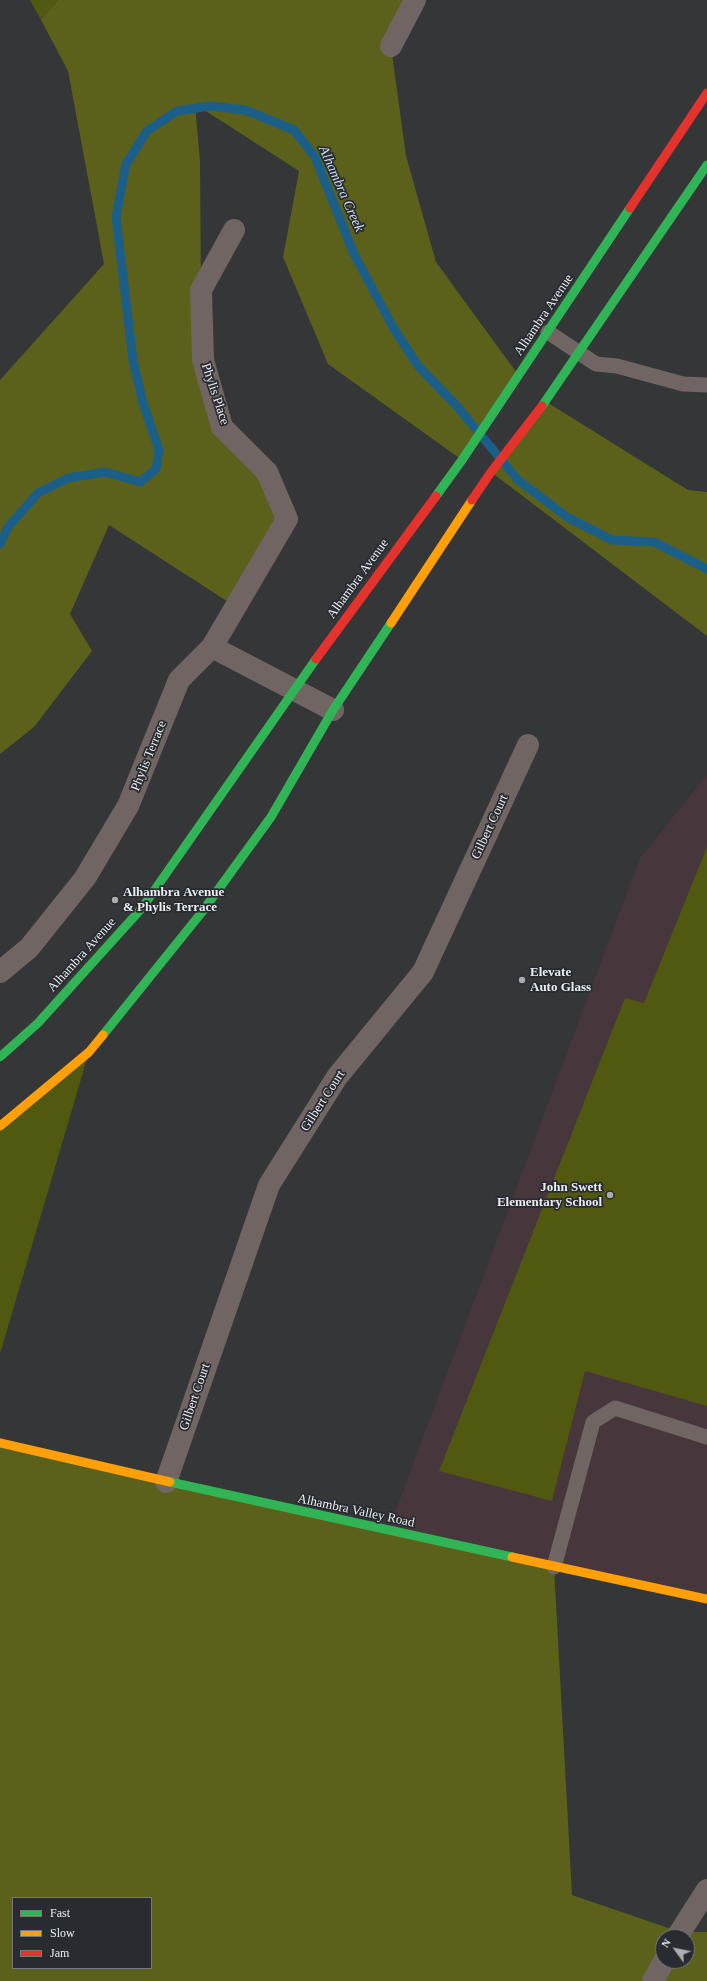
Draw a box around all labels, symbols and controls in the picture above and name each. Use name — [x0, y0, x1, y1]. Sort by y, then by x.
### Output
water label: Alhambra Creek — [315, 143, 367, 235]
street label: Alhambra Avenue — [511, 271, 577, 359]
street label: Phylis Place — [198, 361, 232, 427]
street label: Alhambra Avenue — [324, 536, 392, 622]
street label: Phylis Terrace — [128, 719, 170, 793]
street label: Gilbert Court — [468, 792, 512, 862]
place label: Alhambra Avenue & Phylis Terrace — [123, 885, 224, 916]
marker: Alhambra Avenue & Phylis Terrace — [110, 895, 120, 905]
street label: Alhambra Avenue — [45, 915, 119, 995]
place label: Elevate Auto Glass — [530, 965, 591, 996]
marker: Elevate Auto Glass — [517, 975, 527, 985]
street label: Gilbert Court — [297, 1068, 349, 1134]
place label: John Swett Elementary School — [497, 1180, 602, 1211]
marker: John Swett Elementary School — [605, 1190, 615, 1200]
street label: Gilbert Court — [176, 1362, 214, 1432]
street label: Alhambra Valley Road — [296, 1491, 416, 1531]
legend — [12, 1897, 152, 1969]
text: Fast — [50, 1906, 70, 1920]
text: Slow — [50, 1926, 75, 1940]
north arrow — [655, 1929, 695, 1969]
text: N — [659, 1936, 673, 1950]
text: Jam — [50, 1946, 69, 1960]

